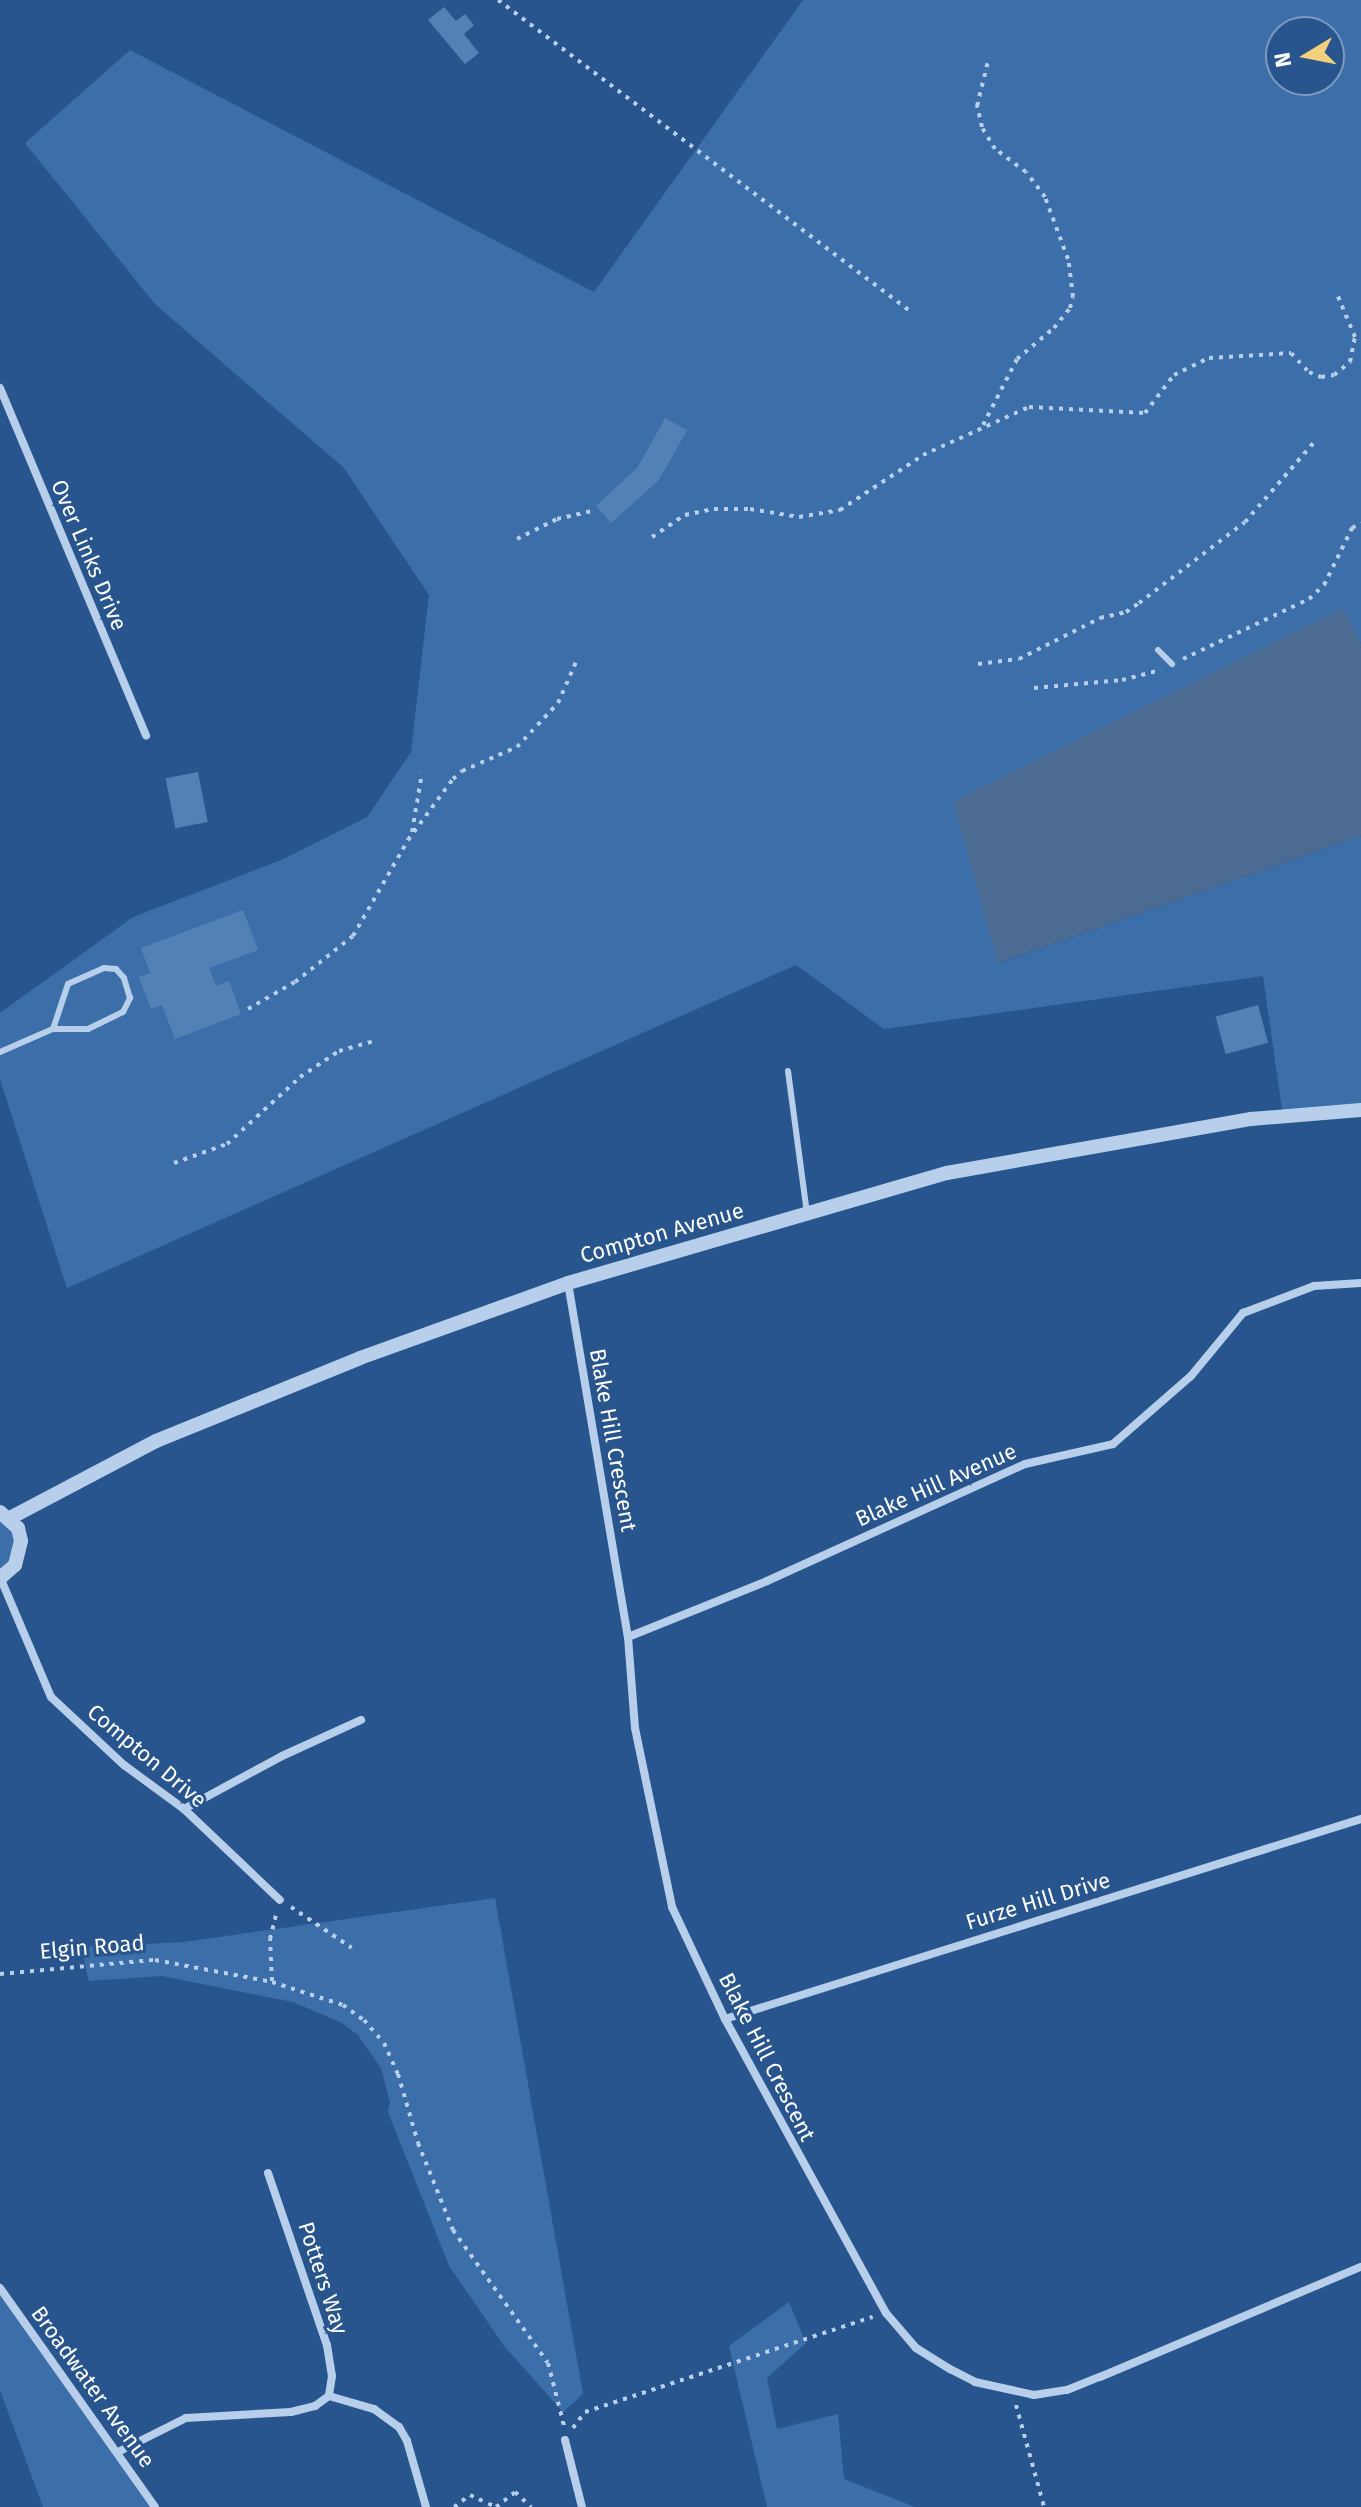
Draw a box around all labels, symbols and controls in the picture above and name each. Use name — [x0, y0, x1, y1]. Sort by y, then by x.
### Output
north arrow — [1265, 16, 1345, 96]
text: N — [1268, 50, 1297, 69]
street label: Over Links Drive — [45, 476, 133, 634]
street label: Compton Avenue — [577, 1197, 747, 1269]
street label: Blake Hill Crescent — [584, 1346, 642, 1534]
street label: Blake Hill Avenue — [851, 1438, 1021, 1532]
street label: Compton Drive — [82, 1699, 212, 1813]
street label: Furze Hill Drive — [963, 1866, 1113, 1936]
street label: Elgin Road — [38, 1929, 146, 1965]
street label: Blake Hill Crescent — [713, 1968, 821, 2146]
street label: Potters Way — [292, 2218, 354, 2338]
street label: Broadwater Avenue — [25, 2301, 161, 2473]

